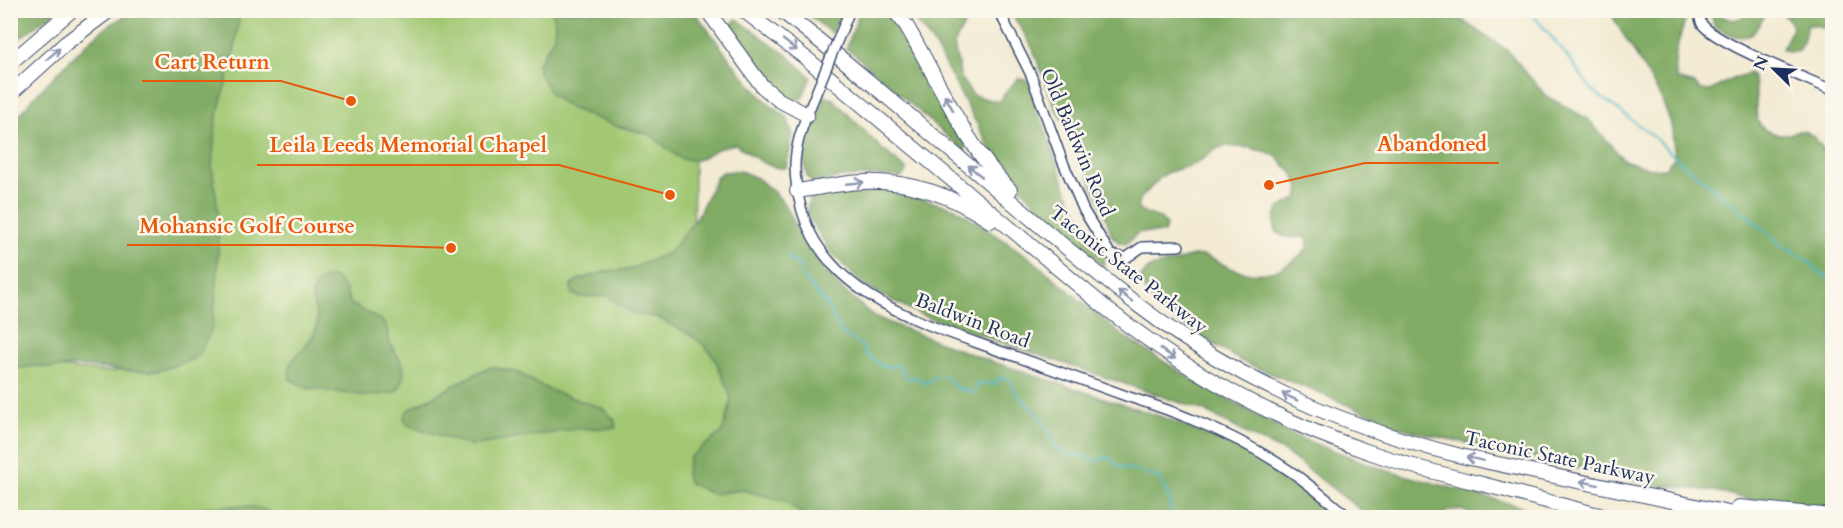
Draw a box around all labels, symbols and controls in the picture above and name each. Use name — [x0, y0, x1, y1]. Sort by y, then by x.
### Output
one-way arrow — [782, 38, 798, 51]
north arrow — [1744, 39, 1804, 99]
callout: Cart Return — [142, 42, 281, 81]
one-way arrow — [45, 47, 60, 61]
text: Cart Return — [154, 48, 270, 77]
text: N — [1748, 52, 1774, 74]
street label: Old Baldwin Road — [1034, 64, 1121, 221]
one-way arrow — [943, 94, 954, 112]
callout: Abandoned — [1365, 124, 1499, 163]
callout: Leila Leeds Memorial Chapel — [257, 126, 559, 165]
text: Abandoned — [1377, 130, 1487, 159]
text: Leila Leeds Memorial Chapel — [269, 131, 547, 160]
one-way arrow — [968, 164, 983, 178]
one-way arrow — [845, 177, 865, 188]
street label: Taconic State Parkway — [1044, 199, 1214, 340]
callout: Mohansic Golf Course — [127, 206, 367, 245]
text: Mohansic Golf Course — [139, 212, 355, 241]
street label: Baldwin Road — [912, 286, 1034, 355]
one-way arrow — [1117, 289, 1133, 302]
one-way arrow — [1160, 348, 1176, 360]
one-way arrow — [1282, 391, 1300, 403]
street label: Taconic State Parkway — [1462, 424, 1658, 491]
one-way arrow — [1466, 453, 1485, 464]
one-way arrow — [1579, 477, 1599, 488]

